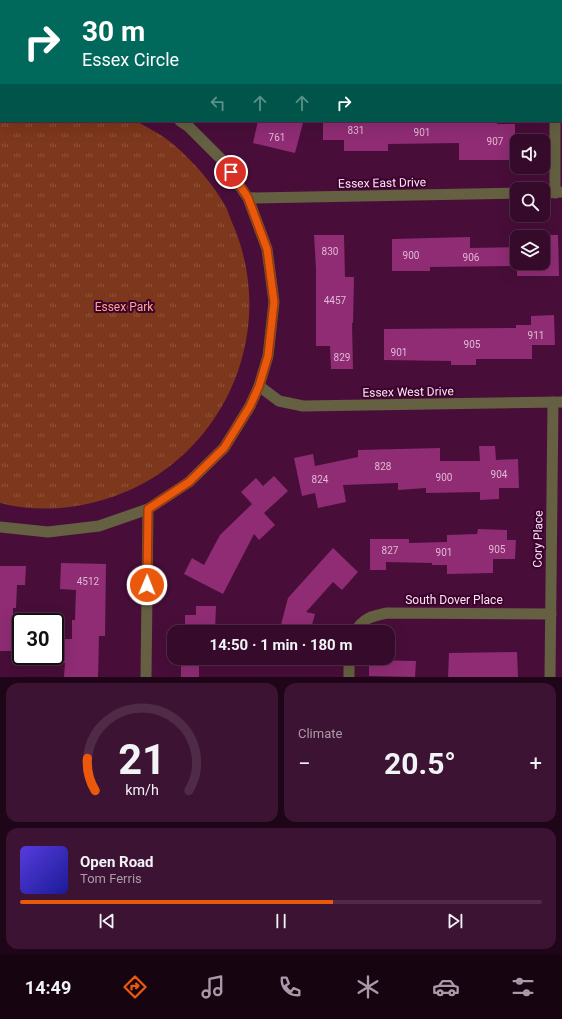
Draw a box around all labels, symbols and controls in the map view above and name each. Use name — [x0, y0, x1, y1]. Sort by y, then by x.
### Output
text: 30 m — [82, 15, 145, 48]
icon: right — [16, 16, 68, 68]
text: Essex Circle — [82, 49, 179, 70]
icon: left — [207, 92, 229, 114]
icon: ahead — [249, 92, 271, 114]
icon: ahead — [291, 92, 313, 114]
icon: right — [333, 92, 355, 114]
house number: 831 — [348, 125, 364, 136]
house number: 901 — [414, 127, 430, 138]
house number: 761 — [269, 132, 285, 143]
map controls — [510, 134, 550, 270]
button: sound — [510, 134, 550, 174]
house number: 907 — [487, 136, 504, 147]
pin — [214, 155, 248, 189]
icon: arrive — [220, 161, 242, 183]
street label: Essex East Drive — [338, 175, 426, 191]
button: search — [510, 182, 550, 222]
button: layers — [510, 230, 550, 270]
house number: 830 — [322, 246, 339, 257]
house number: 900 — [403, 250, 420, 261]
house number: 906 — [463, 252, 480, 263]
house number: 4457 — [324, 295, 347, 306]
park label: Essex Park — [95, 300, 154, 314]
house number: 911 — [528, 330, 544, 341]
house number: 905 — [464, 339, 481, 350]
house number: 901 — [391, 347, 407, 358]
house number: 829 — [334, 352, 350, 363]
street label: Essex West Drive — [362, 384, 454, 400]
house number: 828 — [375, 461, 392, 472]
house number: 904 — [491, 469, 508, 480]
house number: 900 — [436, 472, 453, 483]
house number: 824 — [312, 474, 329, 485]
street label: Cory Place — [531, 510, 545, 568]
house number: 905 — [489, 544, 506, 555]
house number: 827 — [382, 545, 399, 556]
house number: 901 — [436, 547, 452, 558]
position arrow — [126, 564, 168, 606]
house number: 4512 — [77, 576, 100, 587]
street label: South Dover Place — [405, 593, 503, 607]
speed limit sign: 30 — [12, 613, 64, 665]
text: 14:50 · 1 min · 180 m — [210, 636, 352, 654]
text: Climate — [298, 726, 342, 741]
text: 21 — [118, 734, 166, 783]
text: 20.5° — [384, 746, 456, 781]
text: − — [298, 751, 311, 776]
text: + — [530, 751, 542, 776]
text: km/h — [125, 781, 159, 797]
text: Open Road — [80, 853, 154, 871]
text: Tom Ferris — [80, 871, 142, 886]
icon: previous — [96, 910, 118, 932]
icon: pause — [270, 910, 292, 932]
icon: next — [444, 910, 466, 932]
icon: directions — [121, 973, 149, 1001]
icon: music — [199, 973, 227, 1001]
icon: phone — [276, 973, 304, 1001]
icon: climate — [354, 973, 382, 1001]
icon: car — [432, 973, 460, 1001]
icon: filters — [509, 973, 537, 1001]
text: 14:49 — [25, 977, 71, 998]

